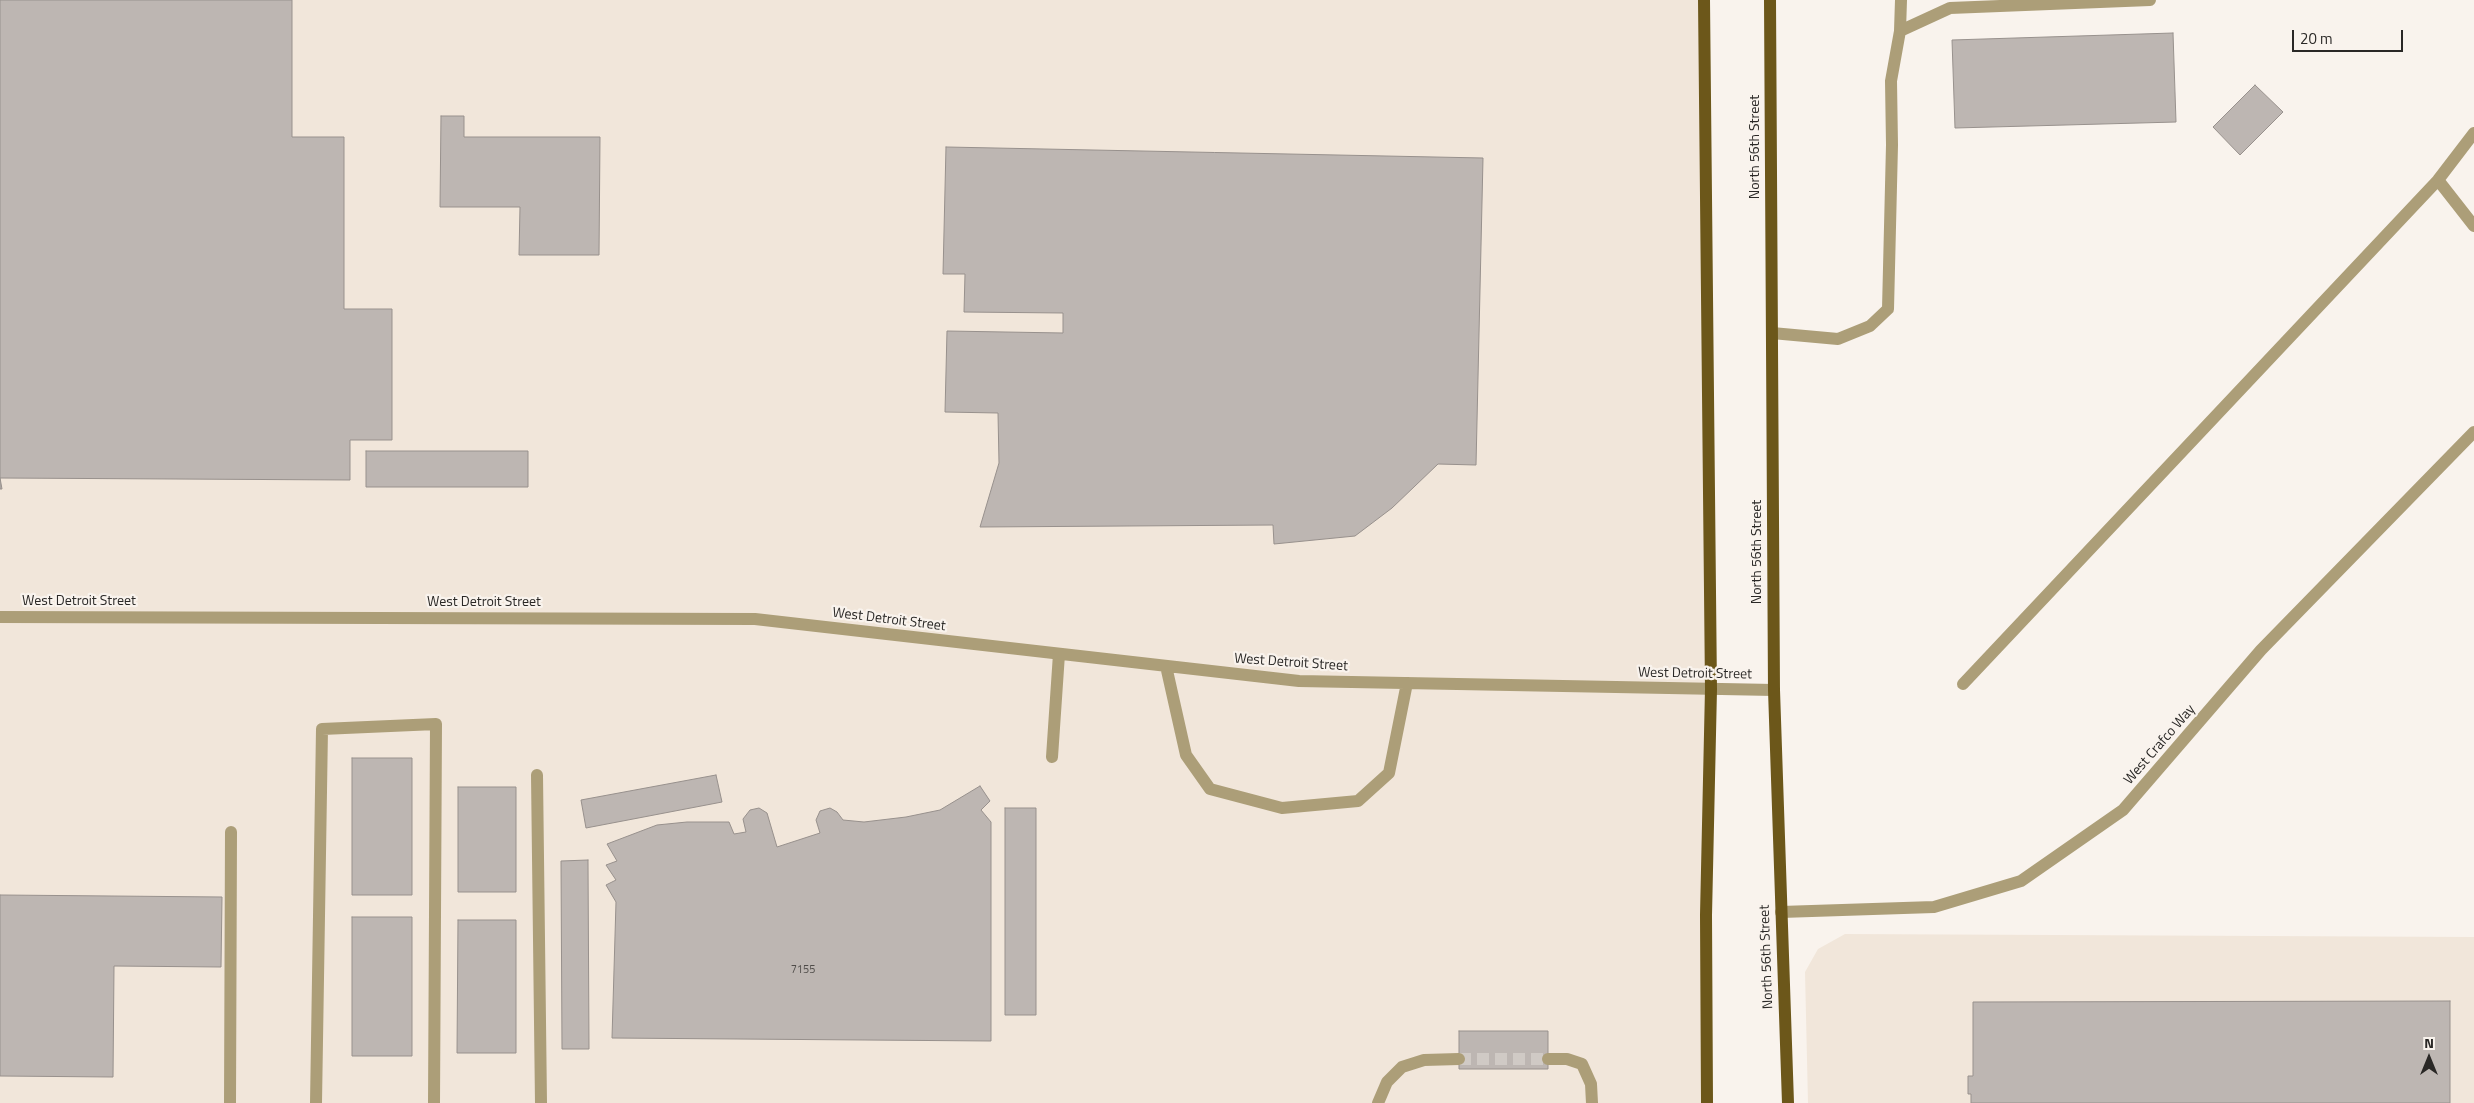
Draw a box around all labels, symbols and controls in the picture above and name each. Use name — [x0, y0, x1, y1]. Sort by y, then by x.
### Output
scale bar — [2294, 20, 2405, 52]
text: 20 m — [2300, 27, 2333, 50]
street label: North 56th Street — [1748, 95, 1764, 199]
street label: North 56th Street — [1750, 500, 1766, 604]
street label: West Detroit Street — [22, 594, 136, 610]
street label: West Detroit Street — [427, 595, 541, 611]
street label: West Detroit Street — [831, 605, 947, 635]
street label: West Detroit Street — [1234, 651, 1348, 675]
street label: West Detroit Street — [1638, 665, 1752, 683]
street label: West Crafco Way — [2121, 702, 2199, 788]
street label: North 56th Street — [1757, 905, 1777, 1009]
house number: 7155 — [791, 963, 815, 977]
text: N — [2424, 1032, 2434, 1053]
north arrow — [2404, 1033, 2454, 1083]

